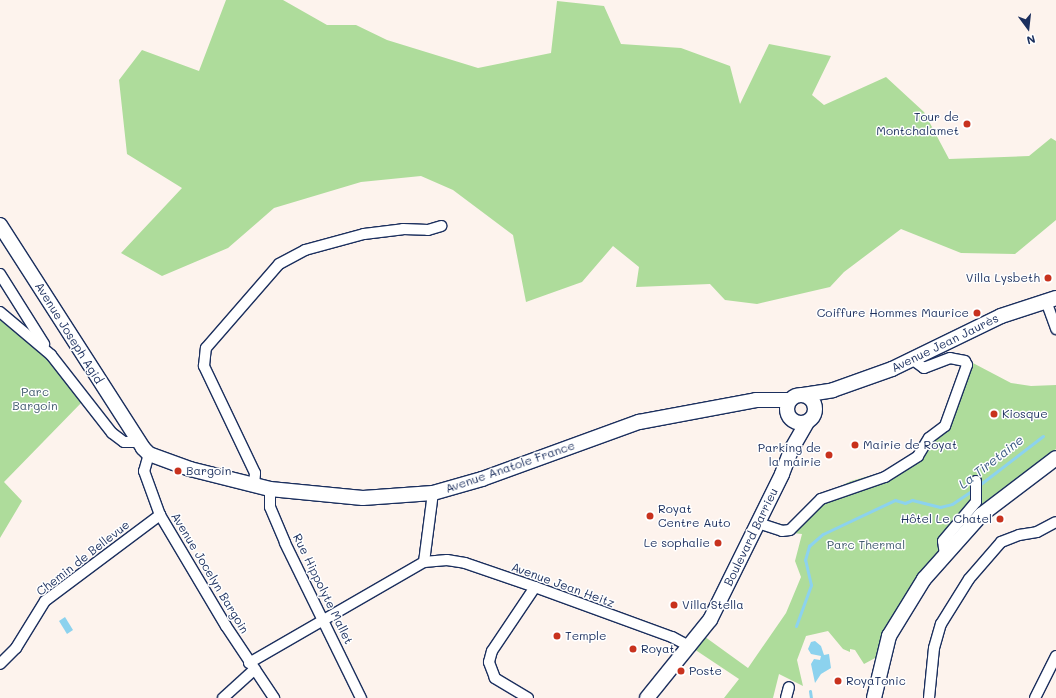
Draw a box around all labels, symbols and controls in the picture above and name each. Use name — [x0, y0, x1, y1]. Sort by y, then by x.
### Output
north arrow — [1008, 8, 1048, 48]
text: N — [1025, 32, 1037, 48]
place label: Tour de Montchalamet — [876, 110, 959, 138]
marker: Tour de Montchalamet — [962, 119, 972, 129]
place label: Villa Lysbeth — [966, 271, 1040, 285]
marker: Villa Lysbeth — [1043, 273, 1053, 283]
street label: Avenue Joseph Agid — [32, 280, 106, 386]
place label: Coiffure Hommes Maurice — [817, 306, 969, 320]
marker: Coiffure Hommes Maurice — [972, 308, 982, 318]
street label: Avenue Jean Jaurès — [889, 311, 1001, 375]
park label: Parc Bargoin — [12, 385, 58, 413]
place label: Kiosque — [1002, 407, 1048, 421]
marker: Kiosque — [989, 409, 999, 419]
water label: La Tiretaine — [955, 432, 1027, 492]
street label: Avenue Anatole France — [443, 438, 577, 496]
place label: Mairie de Royat — [863, 438, 957, 452]
marker: Mairie de Royat — [850, 440, 860, 450]
place label: Parking de la mairie — [758, 441, 821, 469]
marker: Parking de la mairie — [824, 450, 834, 460]
place label: Bargoin — [186, 464, 231, 478]
marker: Bargoin — [173, 466, 183, 476]
street label: Boulevard Barrieu — [721, 486, 781, 588]
place label: Royat Centre Auto — [658, 502, 730, 530]
street label: Avenue Jocelyn Bargoin — [168, 510, 252, 636]
marker: Royat Centre Auto — [645, 511, 655, 521]
place label: Hôtel Le Chatel — [901, 512, 992, 526]
marker: Hôtel Le Chatel — [995, 514, 1005, 524]
street label: Chemin de Bellevue — [34, 517, 132, 599]
street label: Rue Hippolyte Mallet — [290, 531, 356, 647]
place label: Le sophalie — [644, 536, 710, 550]
marker: Le sophalie — [713, 538, 723, 548]
park label: Parc Thermal — [827, 538, 905, 552]
street label: Avenue Jean Heitz — [509, 560, 617, 610]
place label: Villa Stella — [682, 598, 744, 612]
marker: Villa Stella — [669, 600, 679, 610]
place label: Temple — [565, 629, 607, 643]
marker: Temple — [552, 631, 562, 641]
place label: Royat — [641, 642, 675, 656]
marker: Royat — [628, 644, 638, 654]
place label: Poste — [689, 664, 722, 678]
marker: Poste — [676, 666, 686, 676]
place label: RoyaTonic — [846, 674, 906, 688]
marker: RoyaTonic — [833, 676, 843, 686]

